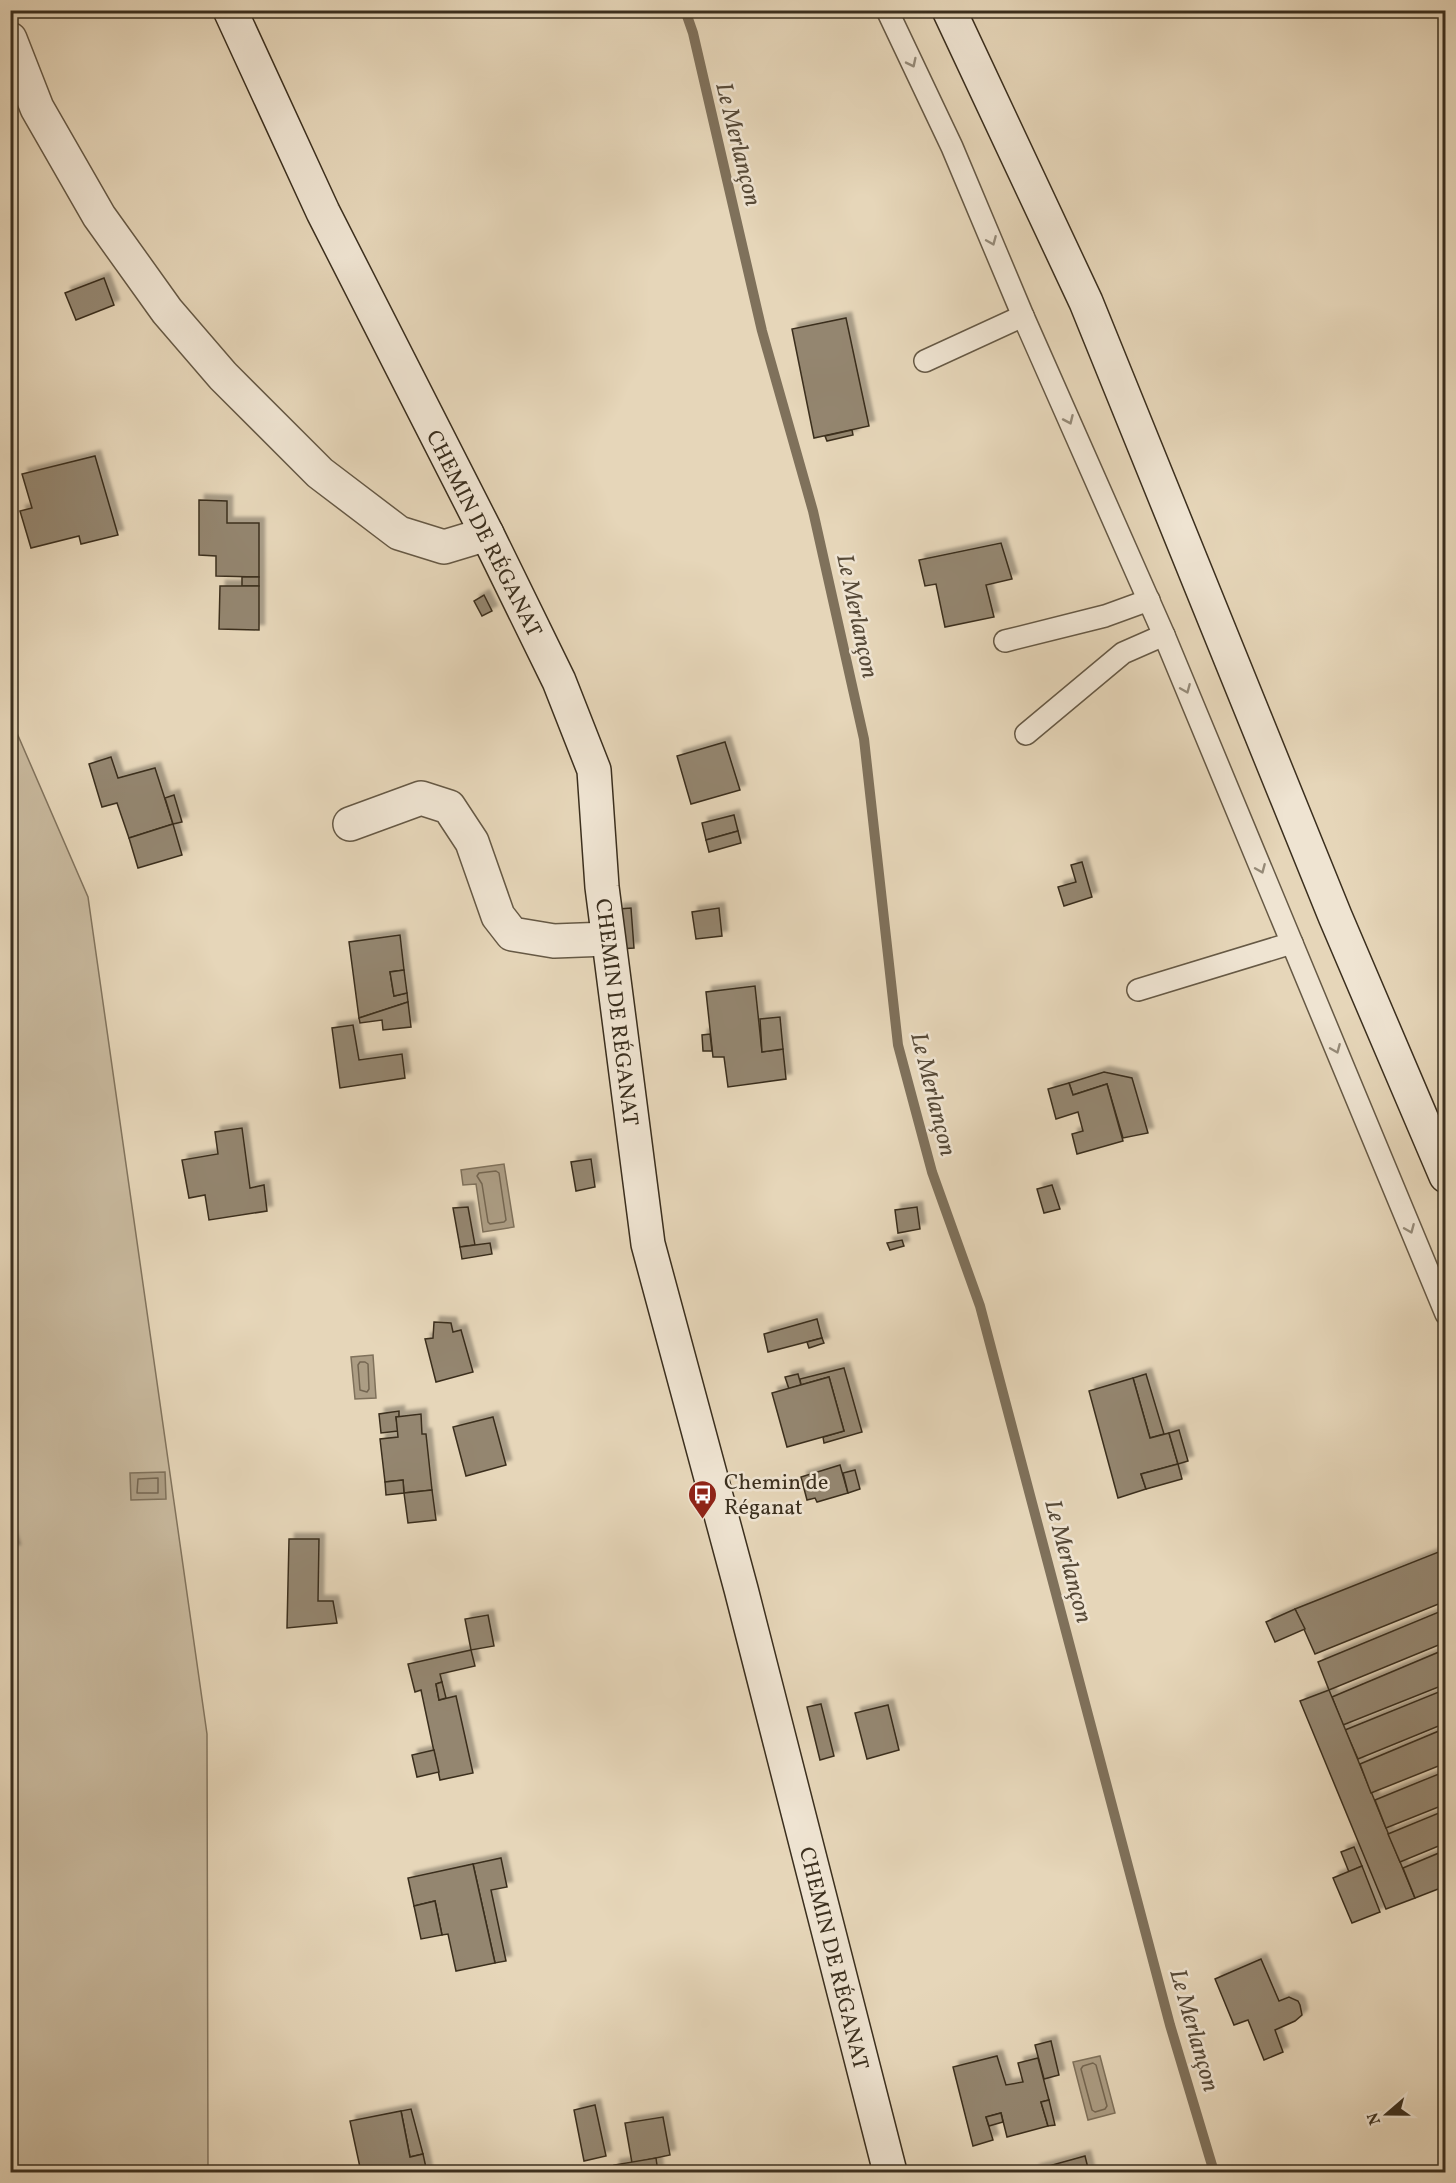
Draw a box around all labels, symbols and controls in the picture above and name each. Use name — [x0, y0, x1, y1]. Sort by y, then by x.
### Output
one-way arrow — [904, 57, 916, 68]
water label: Le Merlançon — [705, 79, 769, 210]
one-way arrow — [984, 235, 996, 246]
one-way arrow — [1062, 414, 1074, 425]
street label: CHEMIN DE RÉGANAT — [417, 425, 549, 643]
water label: Le Merlançon — [826, 551, 886, 682]
one-way arrow — [1179, 682, 1191, 693]
one-way arrow — [1254, 863, 1266, 874]
street label: CHEMIN DE RÉGANAT — [586, 897, 645, 1128]
water label: Le Merlançon — [900, 1029, 964, 1160]
one-way arrow — [1329, 1043, 1341, 1054]
one-way arrow — [1403, 1223, 1415, 1234]
place label: Chemin de Réganat — [724, 1468, 828, 1524]
bus stop icon: Chemin de Réganat — [687, 1478, 719, 1520]
water label: Le Merlançon — [1034, 1496, 1100, 1627]
street label: CHEMIN DE RÉGANAT — [790, 1844, 875, 2073]
water label: Le Merlançon — [1159, 1965, 1227, 2096]
north arrow — [1357, 2084, 1417, 2144]
text: N — [1362, 2109, 1387, 2128]

